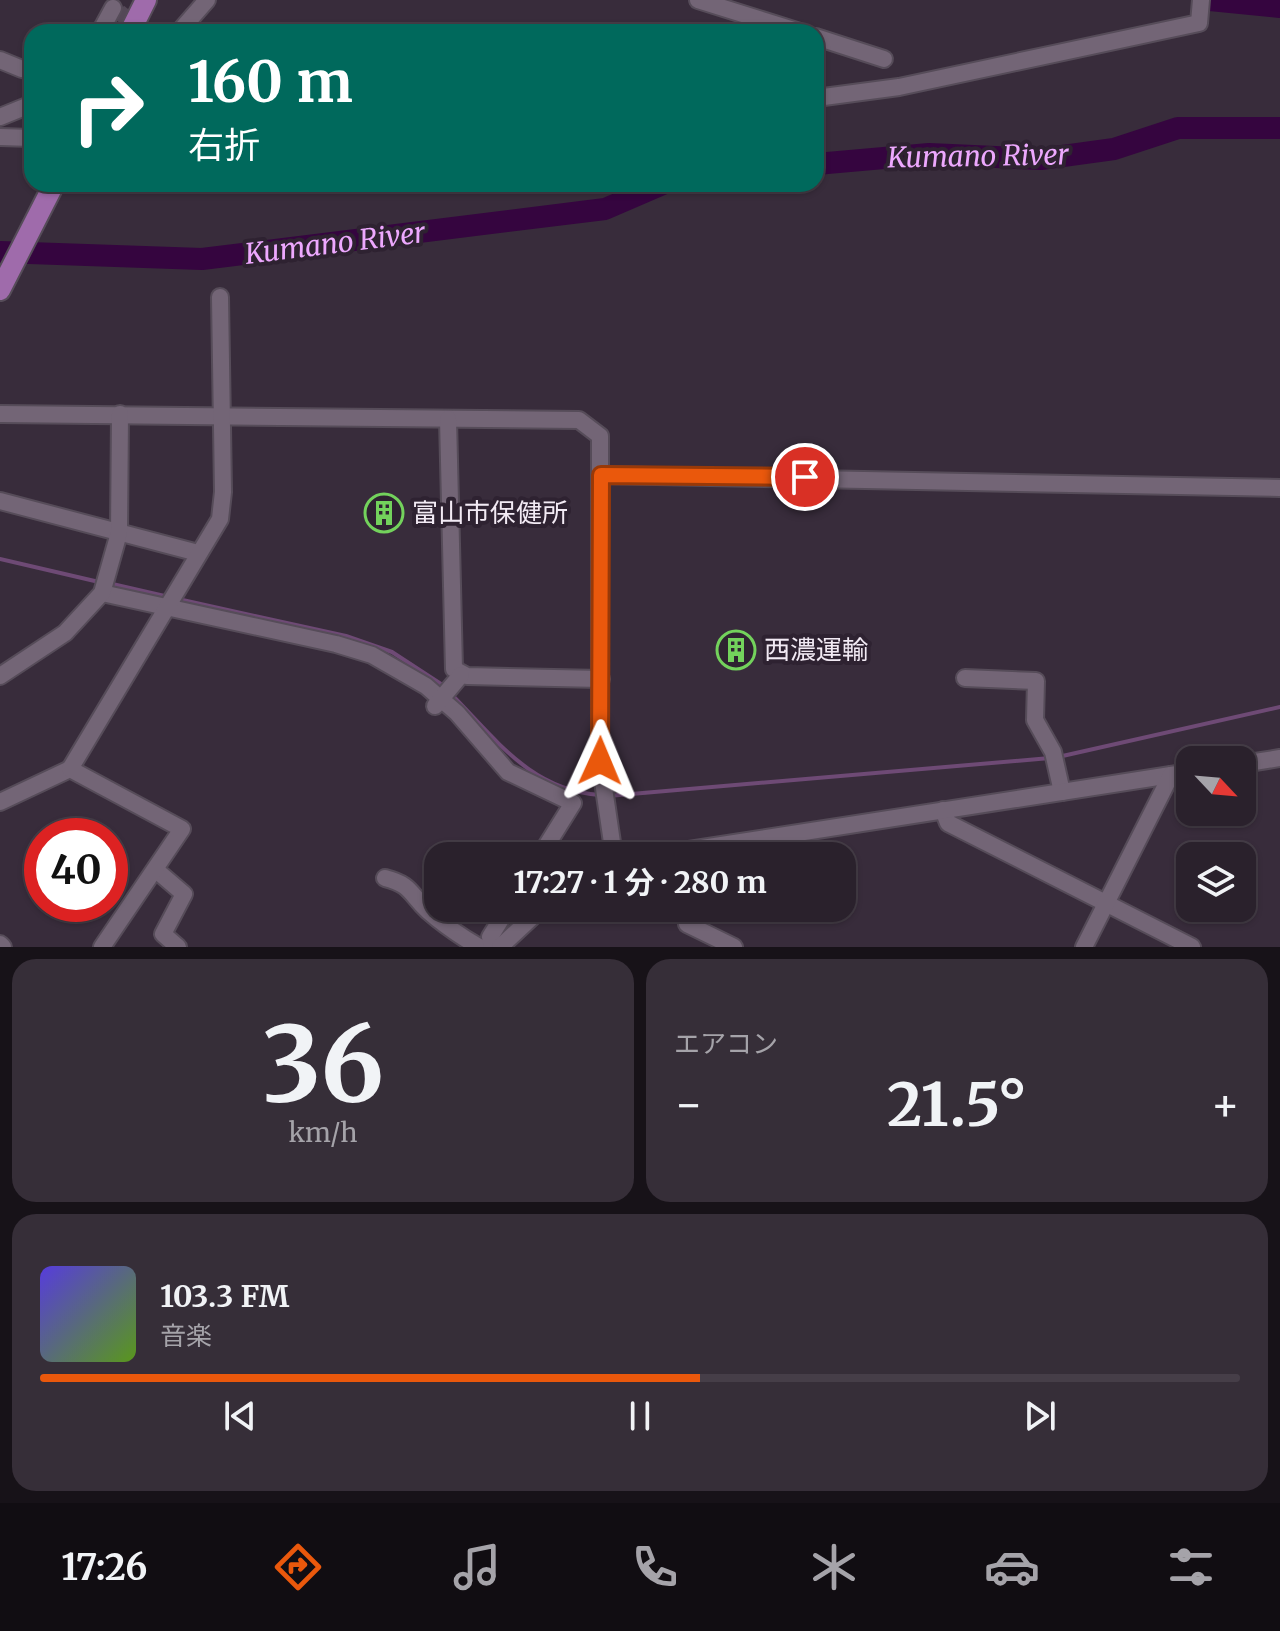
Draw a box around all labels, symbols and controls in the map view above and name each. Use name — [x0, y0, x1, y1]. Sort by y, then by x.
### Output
text: 160 m — [188, 47, 353, 117]
icon: right — [56, 56, 160, 160]
text: 右折 — [188, 123, 260, 168]
water label: Kumano River — [886, 136, 1070, 176]
water label: Kumano River — [242, 214, 428, 272]
pin — [771, 443, 839, 511]
icon: arrive — [783, 455, 827, 499]
building icon: 富山市保健所 — [363, 492, 405, 534]
place label: 富山市保健所 — [412, 496, 568, 529]
building icon: 西濃運輸 — [715, 629, 757, 671]
place label: 西濃運輸 — [764, 633, 868, 666]
position arrow — [558, 719, 642, 803]
north arrow — [1176, 746, 1256, 826]
map controls — [1176, 746, 1256, 922]
speed limit sign: 40 — [24, 818, 128, 922]
button: layers — [1176, 842, 1256, 922]
text: 17:27 · 1 分 · 280 m — [513, 863, 767, 901]
text: 36 — [262, 999, 384, 1129]
text: エアコン — [674, 1027, 778, 1060]
text: 21.5° — [887, 1067, 1027, 1142]
text: − — [674, 1077, 703, 1132]
text: + — [1211, 1077, 1240, 1132]
text: km/h — [289, 1116, 357, 1149]
text: 103.3 FM — [160, 1277, 289, 1315]
text: 音楽 — [160, 1319, 212, 1352]
icon: previous — [218, 1394, 262, 1438]
icon: pause — [618, 1394, 662, 1438]
icon: next — [1018, 1394, 1062, 1438]
icon: directions — [270, 1539, 326, 1595]
icon: music — [449, 1539, 505, 1595]
icon: phone — [627, 1539, 683, 1595]
icon: climate — [806, 1539, 862, 1595]
icon: car — [984, 1539, 1040, 1595]
icon: filters — [1163, 1539, 1219, 1595]
text: 17:26 — [61, 1545, 147, 1590]

